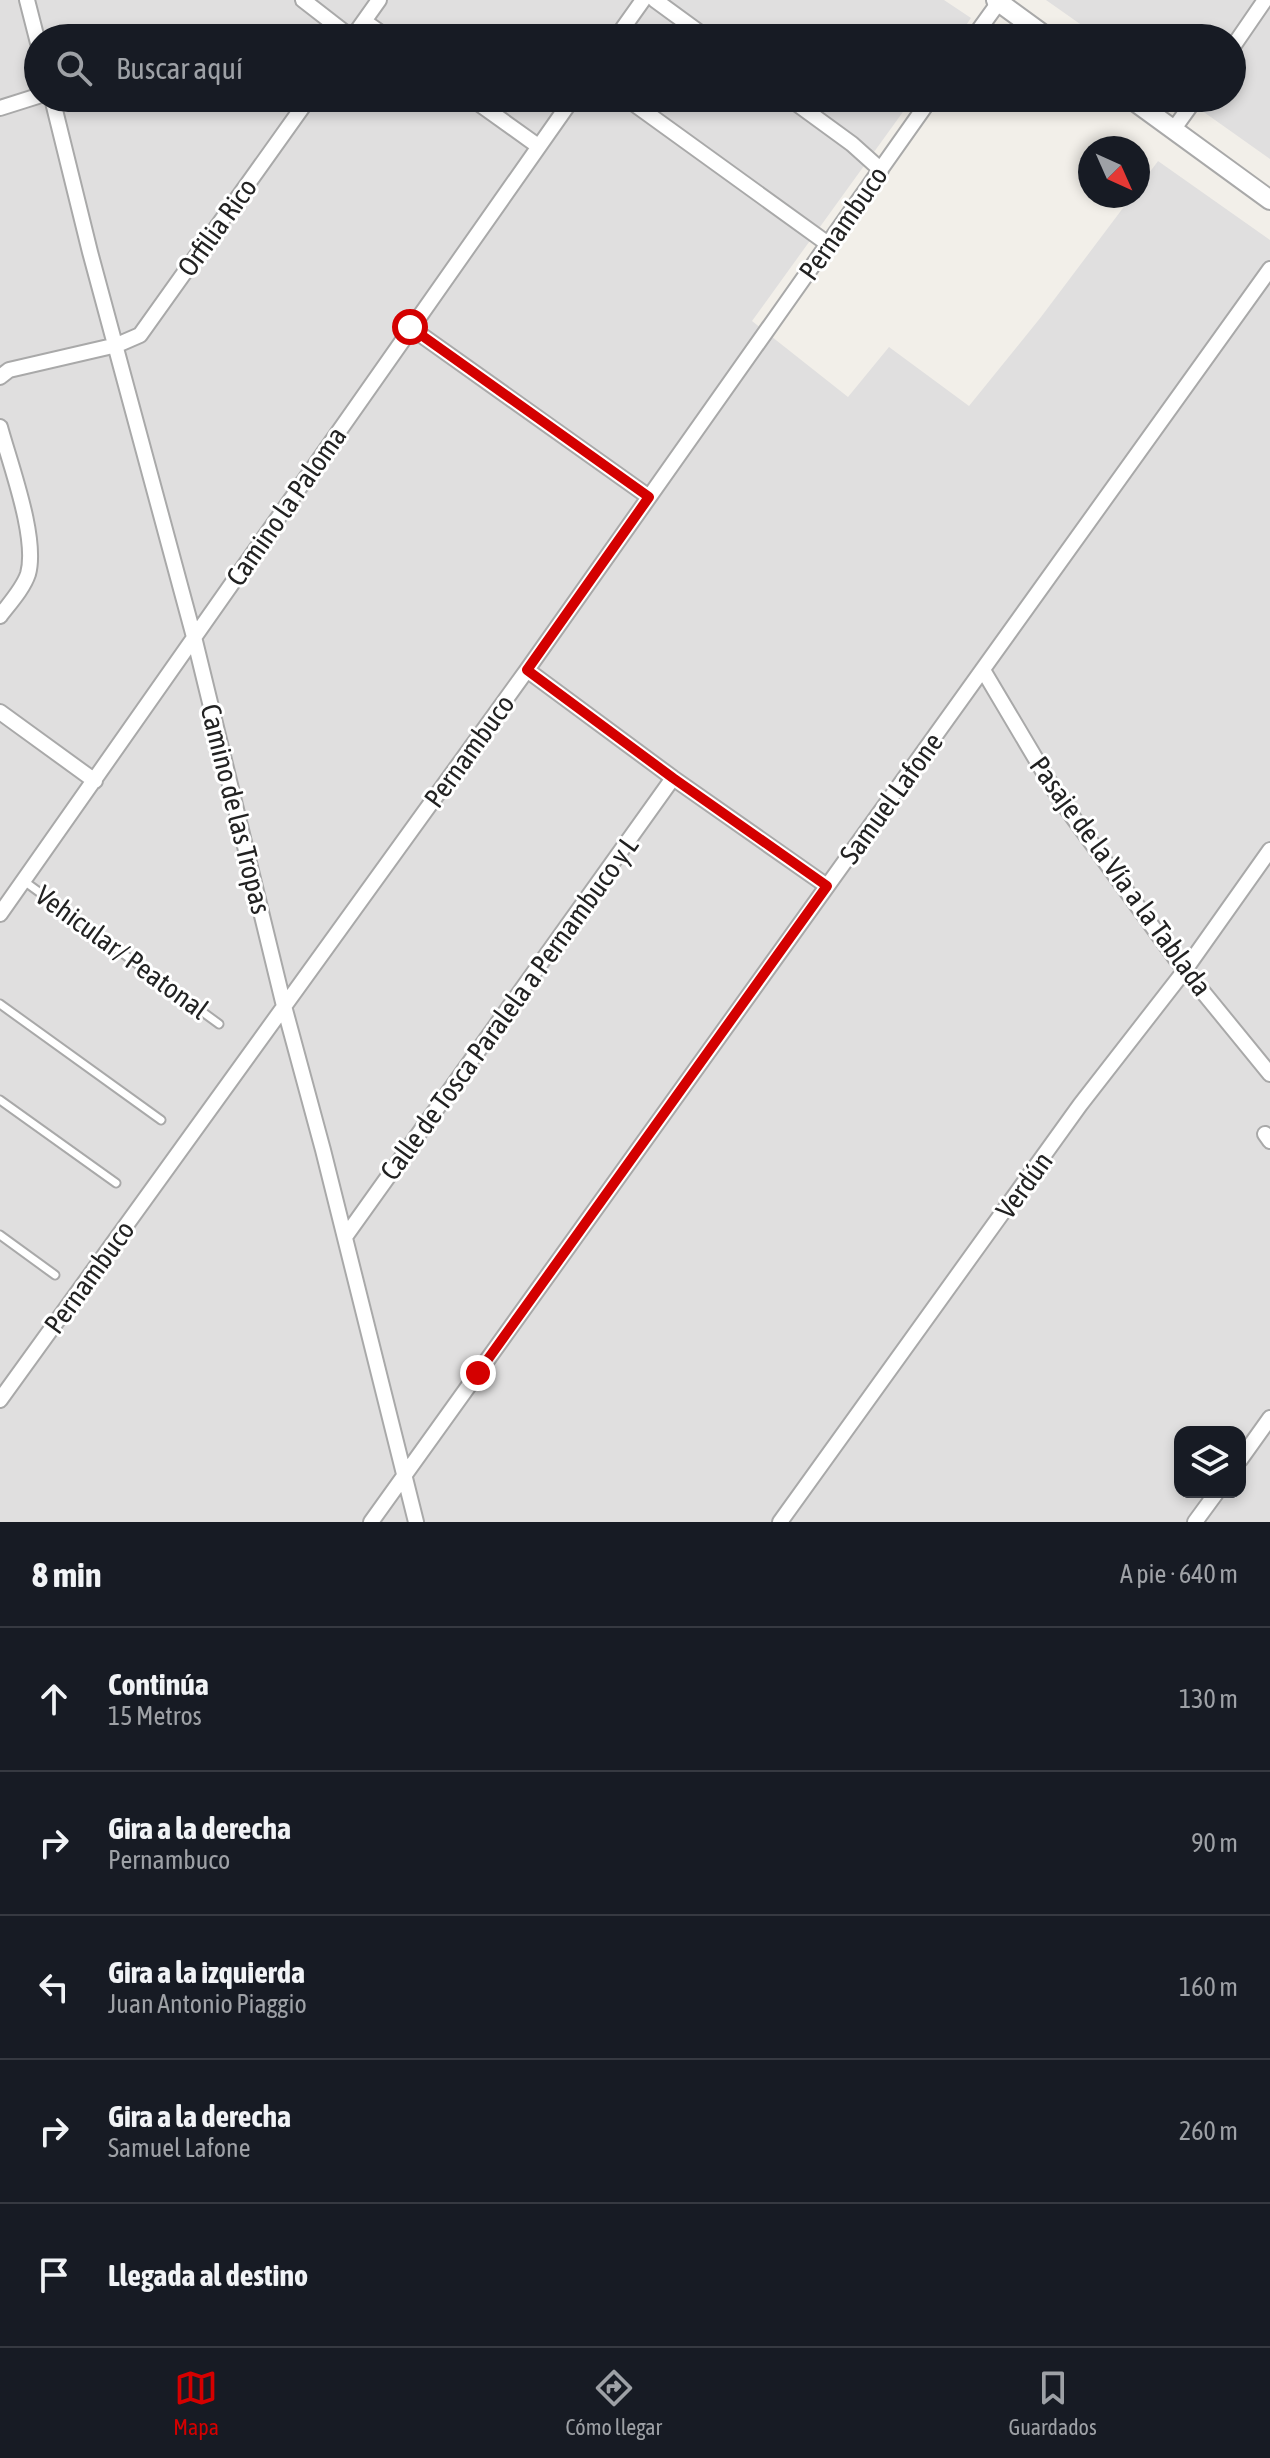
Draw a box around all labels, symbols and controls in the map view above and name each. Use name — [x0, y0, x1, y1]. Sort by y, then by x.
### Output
search box — [24, 24, 1246, 112]
icon: search — [52, 46, 96, 90]
text: Buscar aquí — [116, 51, 243, 85]
north arrow — [1078, 136, 1150, 208]
street label: Pernambuco — [792, 160, 894, 286]
street label: Orfilia Rico — [171, 172, 263, 282]
route start — [392, 309, 428, 345]
street label: Camino la Paloma — [219, 420, 353, 592]
street label: Pernambuco — [417, 688, 521, 814]
street label: Camino de las Tropas — [194, 701, 278, 917]
street label: Samuel Lafone — [833, 727, 949, 869]
street label: Pasaje de la Vía a la Tablada — [1024, 750, 1218, 1002]
street label: Calle de Tosca Paralela a Pernambuco y L — [374, 830, 645, 1186]
street label: Vehicular/ Peatonal — [29, 879, 215, 1026]
street label: Verdún — [989, 1146, 1059, 1224]
street label: Pernambuco — [37, 1214, 141, 1340]
route end — [460, 1355, 496, 1391]
map controls — [1174, 1426, 1246, 1498]
button: layers — [1174, 1426, 1246, 1498]
text: 8 min — [32, 1555, 101, 1594]
text: A pie · 640 m — [1120, 1559, 1238, 1589]
text: Continúa — [108, 1667, 209, 1701]
icon: ahead — [32, 1677, 76, 1721]
text: 130 m — [1179, 1684, 1238, 1714]
text: 15 Metros — [108, 1701, 202, 1731]
text: Gira a la derecha — [108, 1811, 291, 1845]
icon: right — [32, 1821, 76, 1865]
text: 90 m — [1191, 1828, 1238, 1858]
text: Pernambuco — [108, 1845, 230, 1875]
text: Gira a la izquierda — [108, 1955, 305, 1989]
icon: left — [32, 1965, 76, 2009]
text: 160 m — [1179, 1972, 1238, 2002]
text: Juan Antonio Piaggio — [108, 1989, 307, 2019]
text: Gira a la derecha — [108, 2099, 291, 2133]
icon: right — [32, 2109, 76, 2153]
text: 260 m — [1179, 2116, 1238, 2146]
text: Samuel Lafone — [108, 2133, 251, 2163]
icon: arrive — [32, 2253, 76, 2297]
text: Llegada al destino — [108, 2258, 308, 2292]
tab: Mapa — [173, 2366, 219, 2440]
tab: Cómo llegar — [565, 2366, 662, 2440]
tab: Guardados — [1009, 2366, 1097, 2440]

